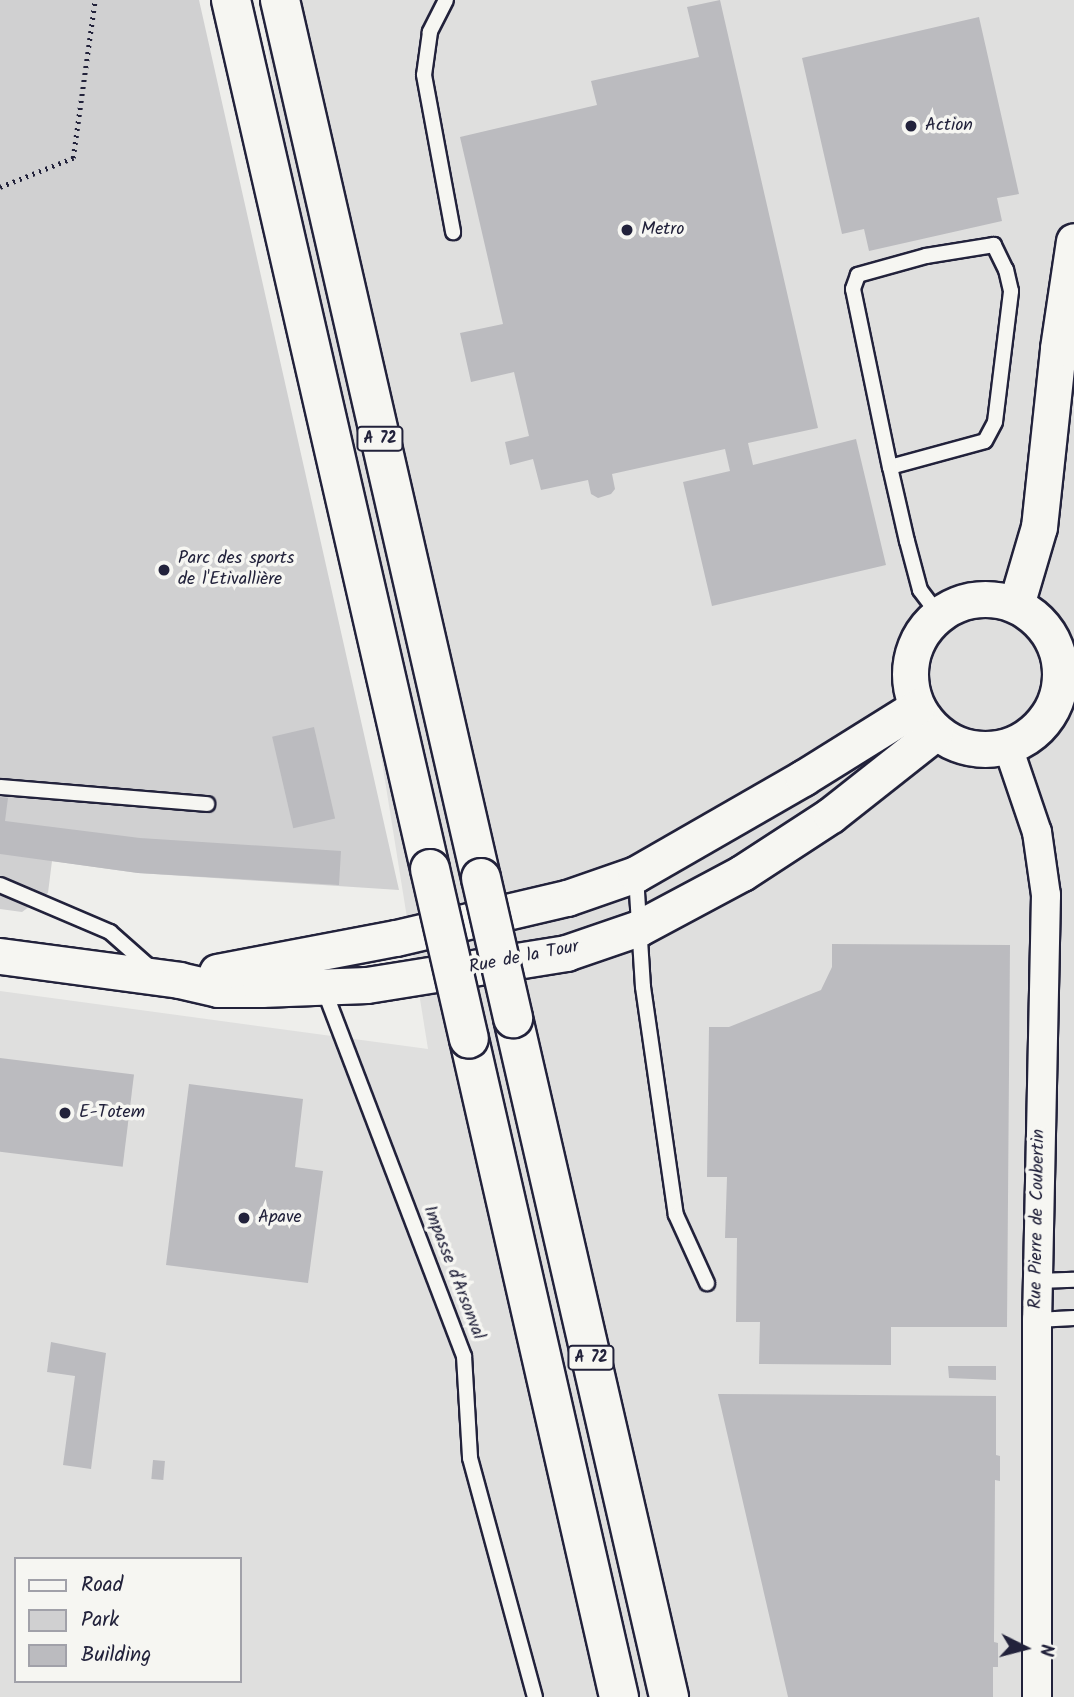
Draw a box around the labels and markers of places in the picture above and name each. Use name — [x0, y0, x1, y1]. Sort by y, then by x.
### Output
place label: Action — [925, 115, 973, 137]
marker: Action — [903, 118, 919, 134]
place label: Metro — [641, 219, 684, 241]
marker: Metro — [619, 222, 635, 238]
place label: Parc des sports de l'Etivallière — [178, 549, 294, 592]
marker: Parc des sports de l'Etivallière — [156, 562, 172, 578]
place label: E-Totem — [79, 1102, 145, 1124]
marker: E-Totem — [57, 1105, 73, 1121]
place label: Apave — [258, 1207, 302, 1229]
marker: Apave — [236, 1210, 252, 1226]

